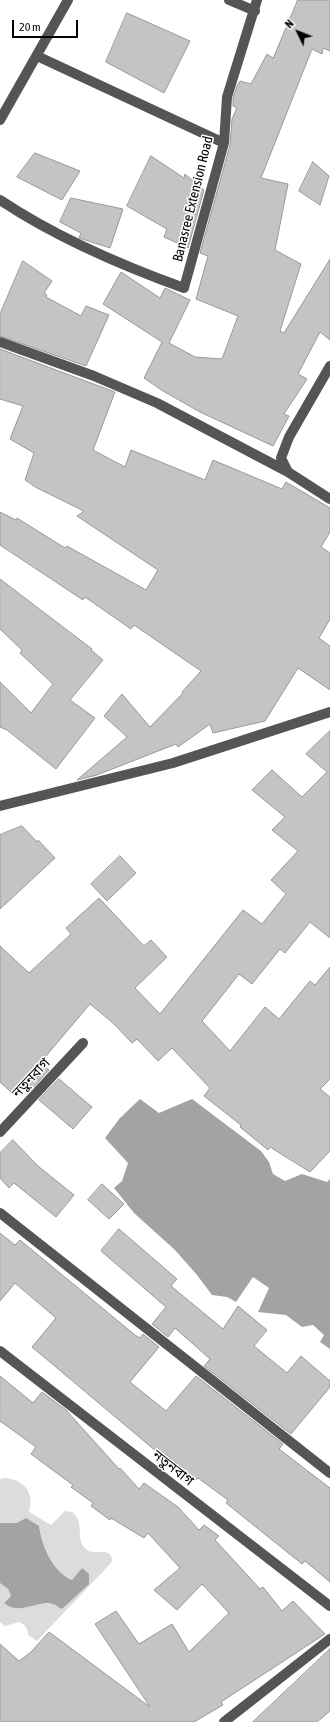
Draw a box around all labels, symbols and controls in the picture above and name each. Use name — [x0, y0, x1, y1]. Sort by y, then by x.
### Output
scale bar — [14, 12, 80, 38]
north arrow — [278, 12, 318, 52]
text: N — [283, 17, 296, 30]
text: 20 m — [19, 20, 41, 34]
street label: Banasree Extension Road — [169, 134, 217, 264]
street label: নতুনবাগ — [9, 1055, 53, 1101]
street label: নতুনবাগ — [149, 1447, 197, 1489]

